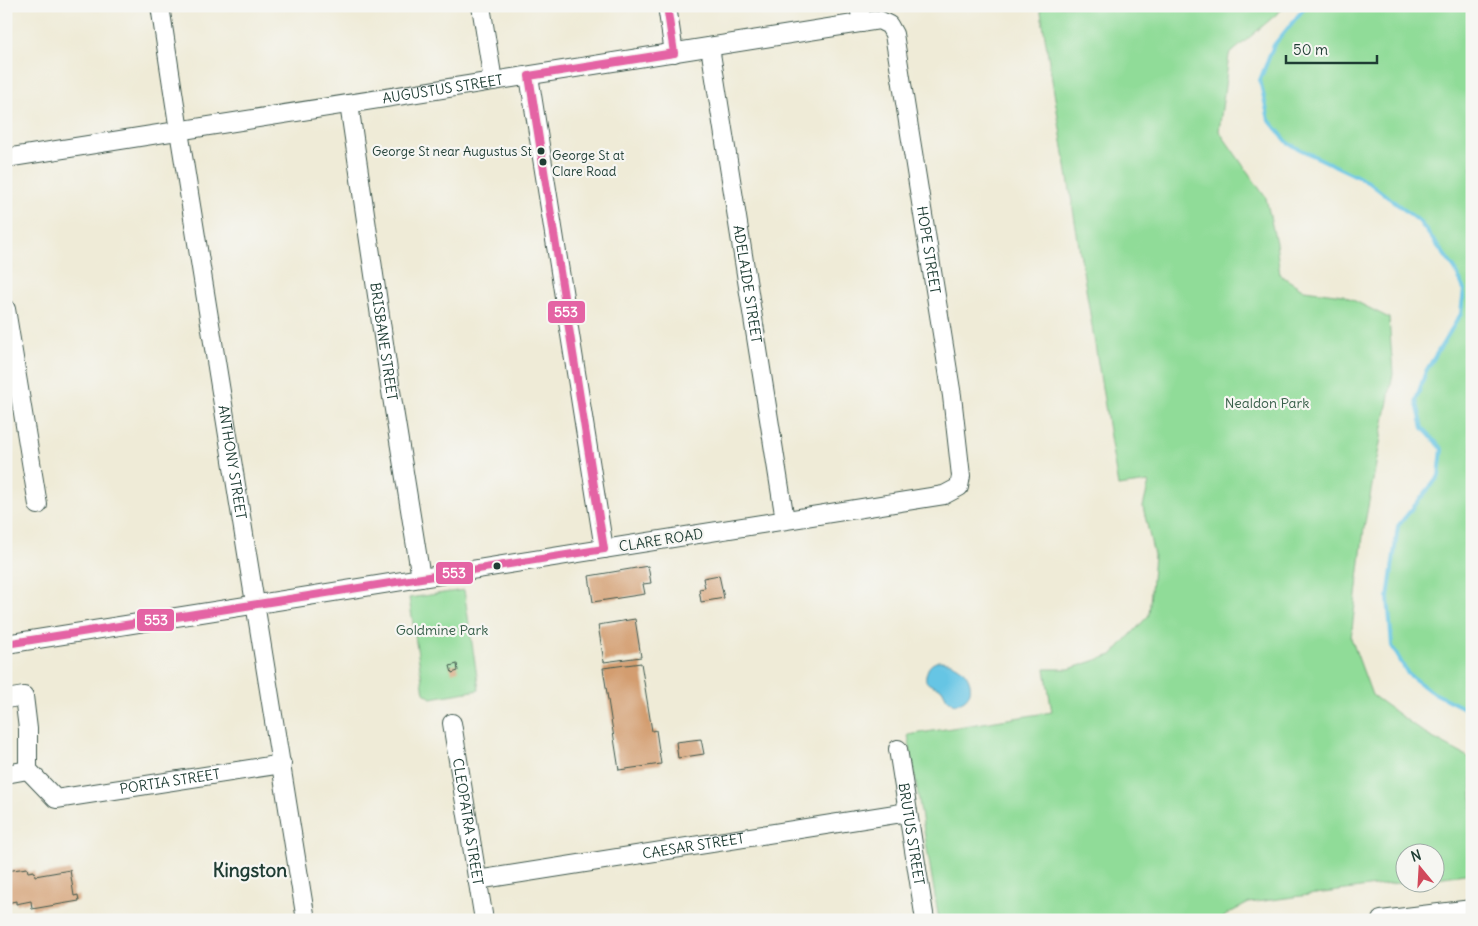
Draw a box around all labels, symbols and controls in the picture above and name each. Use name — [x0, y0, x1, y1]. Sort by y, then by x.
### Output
scale bar — [1286, 32, 1377, 64]
text: 50 m — [1293, 40, 1328, 59]
street label: AUGUSTUS STREET — [381, 71, 504, 107]
place label: George St near Augustus St — [372, 143, 533, 160]
marker: George St near Augustus St — [536, 146, 546, 156]
place label: George St at Clare Road — [552, 147, 625, 180]
marker: George St at Clare Road — [538, 157, 548, 167]
street label: HOPE STREET — [913, 205, 944, 295]
street label: ADELAIDE STREET — [729, 224, 766, 344]
street label: BRISBANE STREET — [366, 281, 401, 402]
line badge: 553 — [547, 300, 586, 324]
text: 553 — [554, 303, 578, 321]
park label: Nealdon Park — [1225, 394, 1309, 412]
street label: ANTHONY STREET — [214, 404, 250, 521]
street label: CLARE ROAD — [618, 524, 704, 556]
line badge: 553 — [435, 561, 474, 585]
unlabelled marker — [492, 561, 502, 571]
text: 553 — [442, 564, 466, 582]
line badge: 553 — [136, 608, 175, 632]
text: 553 — [144, 611, 168, 629]
park label: Goldmine Park — [396, 621, 488, 639]
street label: CLEOPATRA STREET — [449, 757, 487, 887]
street label: PORTIA STREET — [118, 765, 221, 798]
street label: BRUTUS STREET — [894, 781, 928, 886]
street label: CAESAR STREET — [641, 829, 746, 863]
north arrow — [1396, 844, 1446, 894]
text: N — [1409, 846, 1423, 866]
district label: Kingston — [213, 858, 287, 882]

